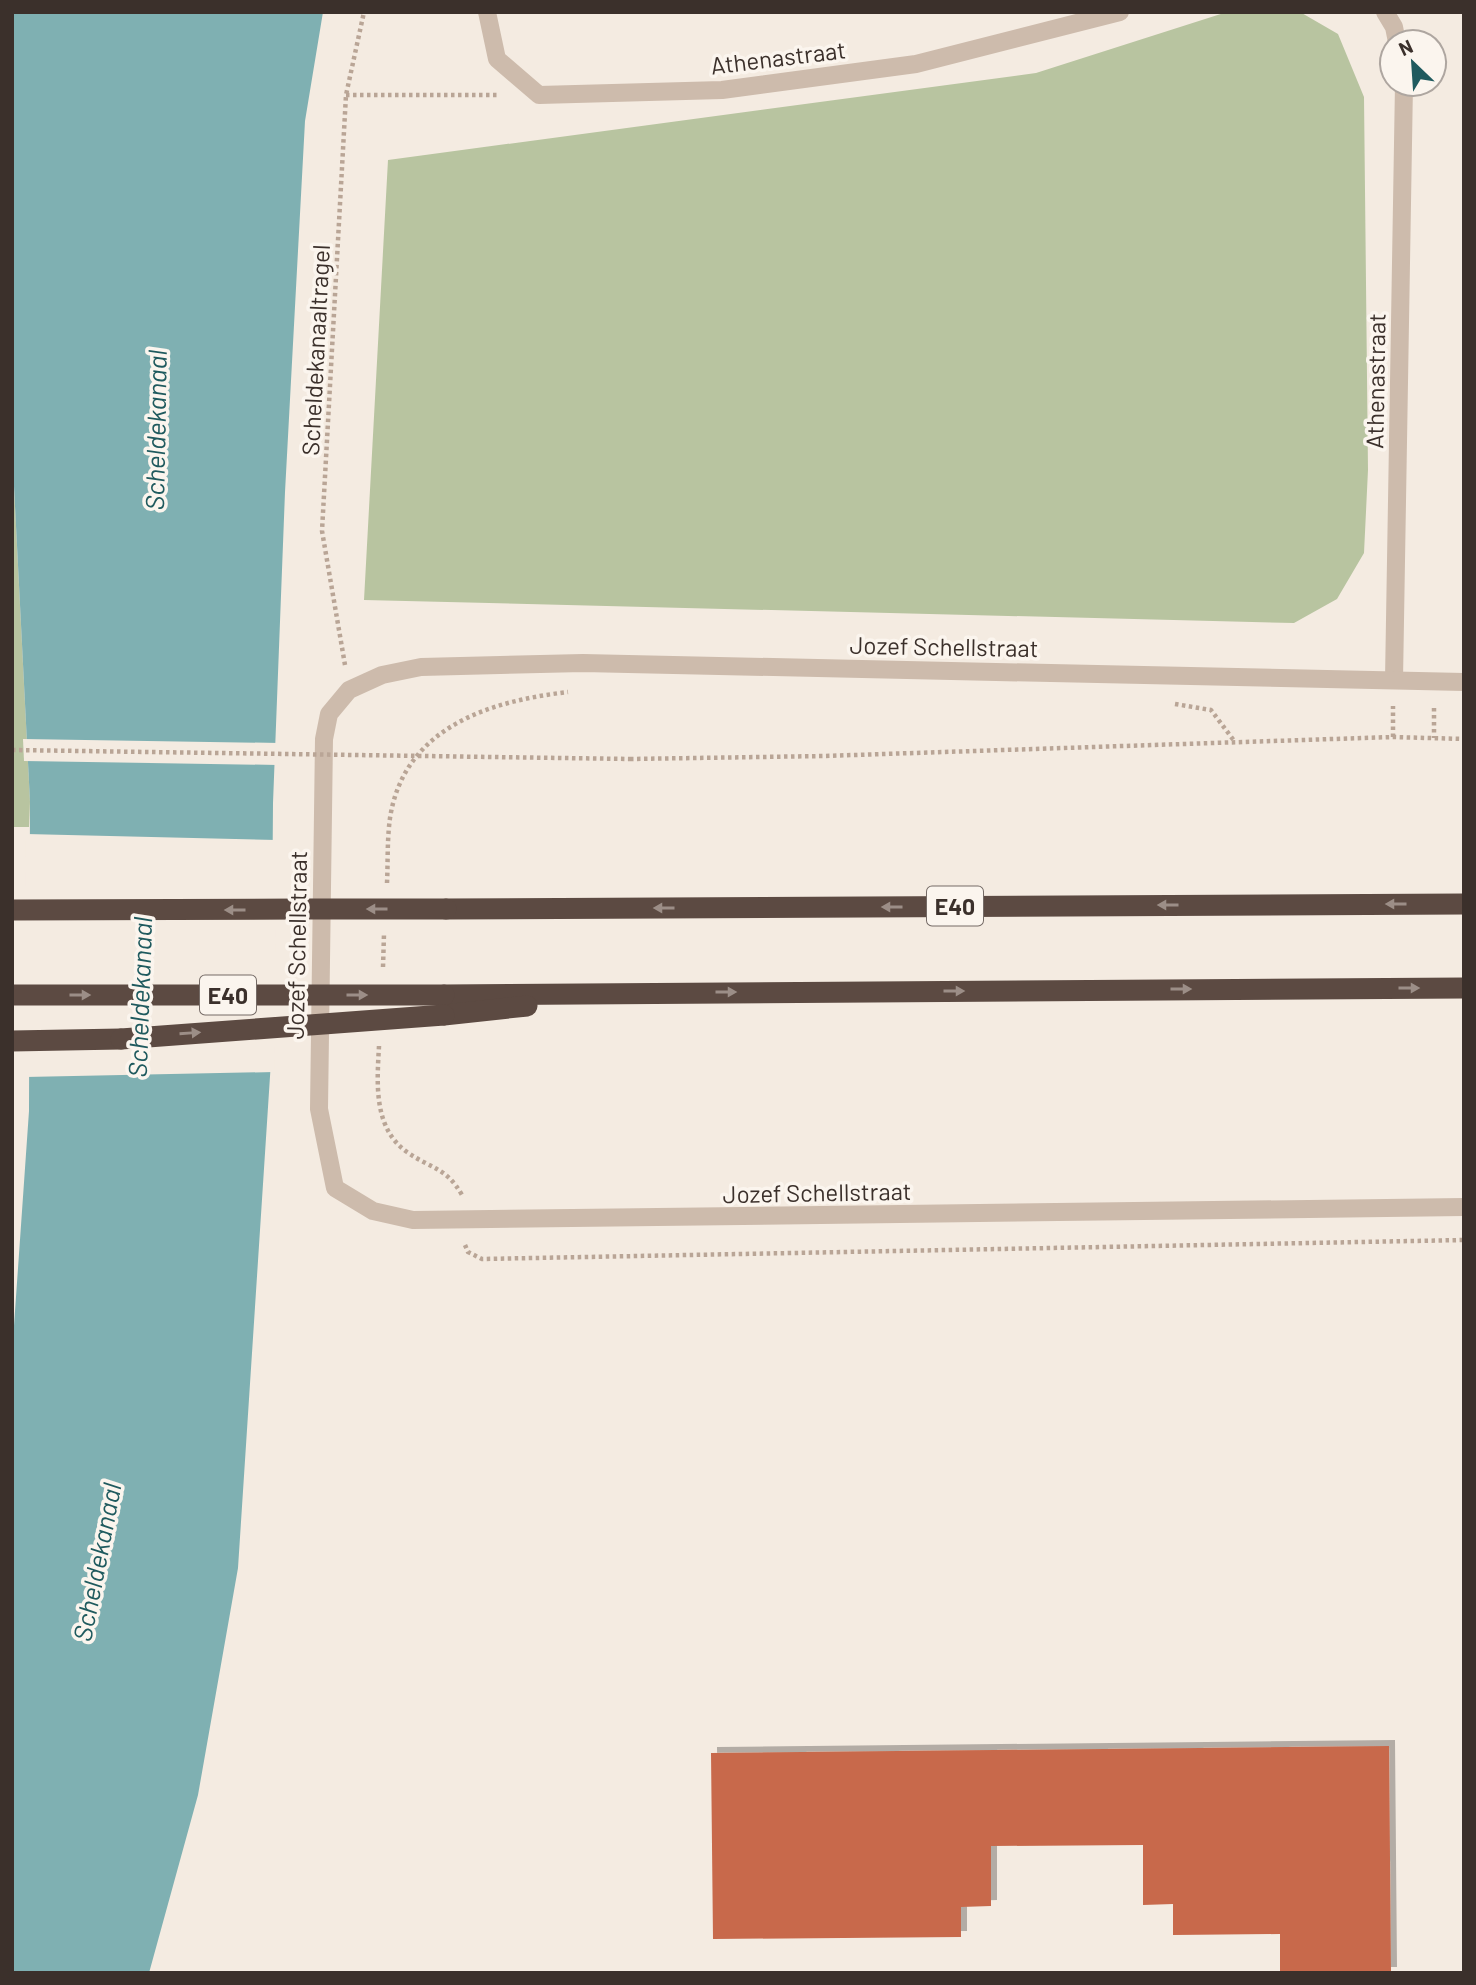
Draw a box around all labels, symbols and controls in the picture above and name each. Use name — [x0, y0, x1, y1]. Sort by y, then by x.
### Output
north arrow — [1378, 28, 1448, 98]
street label: Athenastraat — [709, 34, 847, 80]
text: N — [1395, 34, 1416, 60]
street label: Scheldekanaaltragel — [295, 244, 335, 456]
street label: Athenastraat — [1359, 313, 1391, 449]
water label: Scheldekanaal — [138, 349, 172, 511]
street label: Jozef Schellstraat — [849, 630, 1039, 662]
street label: Jozef Schellstraat — [280, 850, 312, 1040]
road number: E40 — [927, 886, 983, 925]
one-way arrow — [1384, 898, 1406, 910]
one-way arrow — [1157, 899, 1179, 911]
one-way arrow — [880, 901, 902, 913]
one-way arrow — [653, 902, 675, 914]
one-way arrow — [366, 903, 388, 915]
one-way arrow — [223, 904, 245, 916]
water label: Scheldekanaal — [121, 916, 157, 1078]
road number: E40 — [200, 976, 256, 1014]
one-way arrow — [1398, 982, 1420, 994]
one-way arrow — [1170, 984, 1192, 995]
one-way arrow — [943, 985, 965, 997]
one-way arrow — [715, 986, 737, 998]
one-way arrow — [70, 989, 92, 1001]
one-way arrow — [346, 989, 368, 1001]
one-way arrow — [179, 1028, 201, 1039]
street label: Jozef Schellstraat — [722, 1176, 912, 1208]
water label: Scheldekanaal — [65, 1480, 127, 1644]

